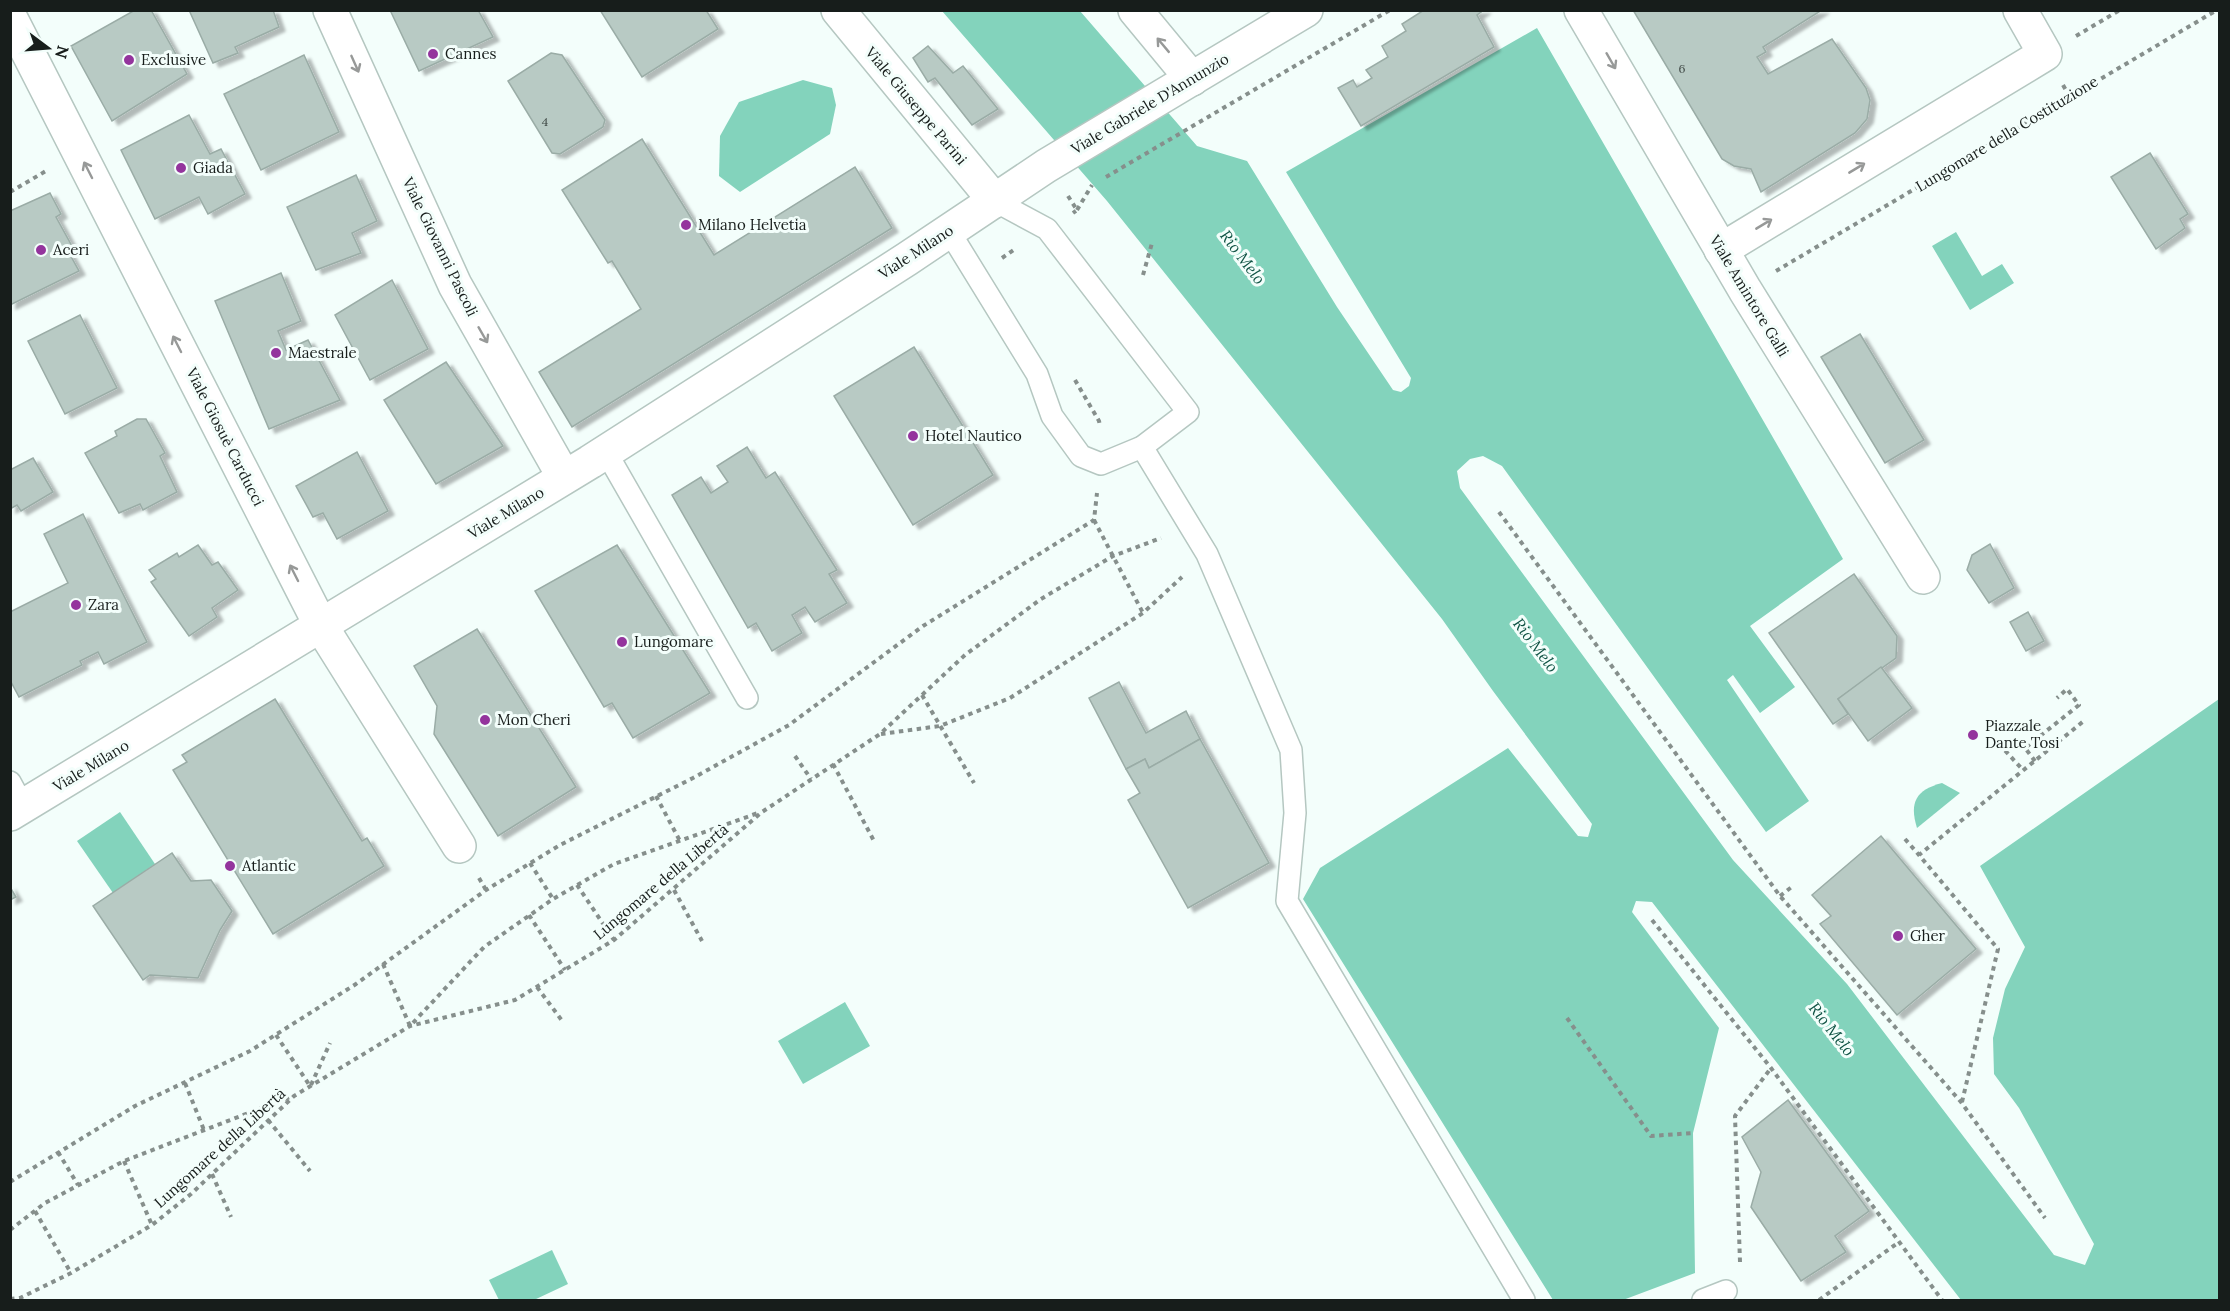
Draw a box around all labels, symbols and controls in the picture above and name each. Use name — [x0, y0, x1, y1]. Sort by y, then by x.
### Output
north arrow — [18, 18, 78, 78]
one-way arrow — [1157, 37, 1170, 53]
street label: Viale Giuseppe Parini — [861, 42, 971, 169]
text: N — [51, 43, 74, 61]
place label: Cannes — [445, 44, 497, 63]
marker: Cannes — [426, 47, 440, 61]
street label: Viale Gabriele D'Annunzio — [1067, 49, 1232, 159]
place label: Exclusive — [141, 50, 206, 69]
one-way arrow — [1605, 52, 1617, 69]
marker: Exclusive — [122, 53, 136, 67]
one-way arrow — [349, 54, 361, 72]
house number: 6 — [1679, 61, 1686, 76]
street label: Lungomare della Costituzione — [1912, 72, 2101, 196]
house number: 4 — [542, 114, 549, 129]
place label: Giada — [193, 158, 233, 177]
one-way arrow — [82, 161, 94, 179]
marker: Giada — [174, 161, 188, 175]
one-way arrow — [1848, 161, 1865, 173]
street label: Viale Giovanni Pascoli — [398, 173, 482, 319]
place label: Milano Helvetia — [698, 215, 807, 234]
one-way arrow — [1755, 217, 1772, 229]
marker: Milano Helvetia — [679, 218, 693, 232]
street label: Viale Milano — [874, 220, 957, 283]
water label: Rio Melo — [1216, 226, 1270, 288]
street label: Viale Amintore Galli — [1705, 231, 1793, 360]
place label: Aceri — [52, 240, 89, 259]
marker: Aceri — [34, 243, 48, 257]
one-way arrow — [478, 325, 489, 343]
one-way arrow — [171, 335, 182, 353]
place label: Maestrale — [288, 343, 357, 362]
marker: Maestrale — [269, 346, 283, 360]
street label: Viale Giosuè Carducci — [182, 364, 269, 509]
place label: Hotel Nautico — [925, 426, 1022, 445]
marker: Hotel Nautico — [906, 429, 920, 443]
street label: Viale Milano — [463, 482, 547, 543]
one-way arrow — [288, 565, 300, 583]
place label: Zara — [88, 595, 119, 614]
marker: Zara — [69, 598, 83, 612]
water label: Rio Melo — [1509, 614, 1563, 676]
place label: Lungomare — [634, 632, 713, 651]
marker: Lungomare — [615, 635, 629, 649]
place label: Mon Cheri — [497, 710, 571, 729]
marker: Mon Cheri — [478, 713, 492, 727]
place label: Piazzale Dante Tosi — [1985, 716, 2060, 752]
marker: Piazzale Dante Tosi — [1966, 728, 1980, 742]
street label: Viale Milano — [48, 735, 132, 796]
street label: Lungomare della Libertà — [589, 819, 732, 944]
place label: Atlantic — [241, 856, 296, 875]
marker: Atlantic — [223, 859, 237, 873]
place label: Gher — [1910, 926, 1946, 945]
marker: Gher — [1891, 929, 1905, 943]
water label: Rio Melo — [1805, 998, 1859, 1060]
street label: Lungomare della Libertà — [150, 1083, 289, 1212]

